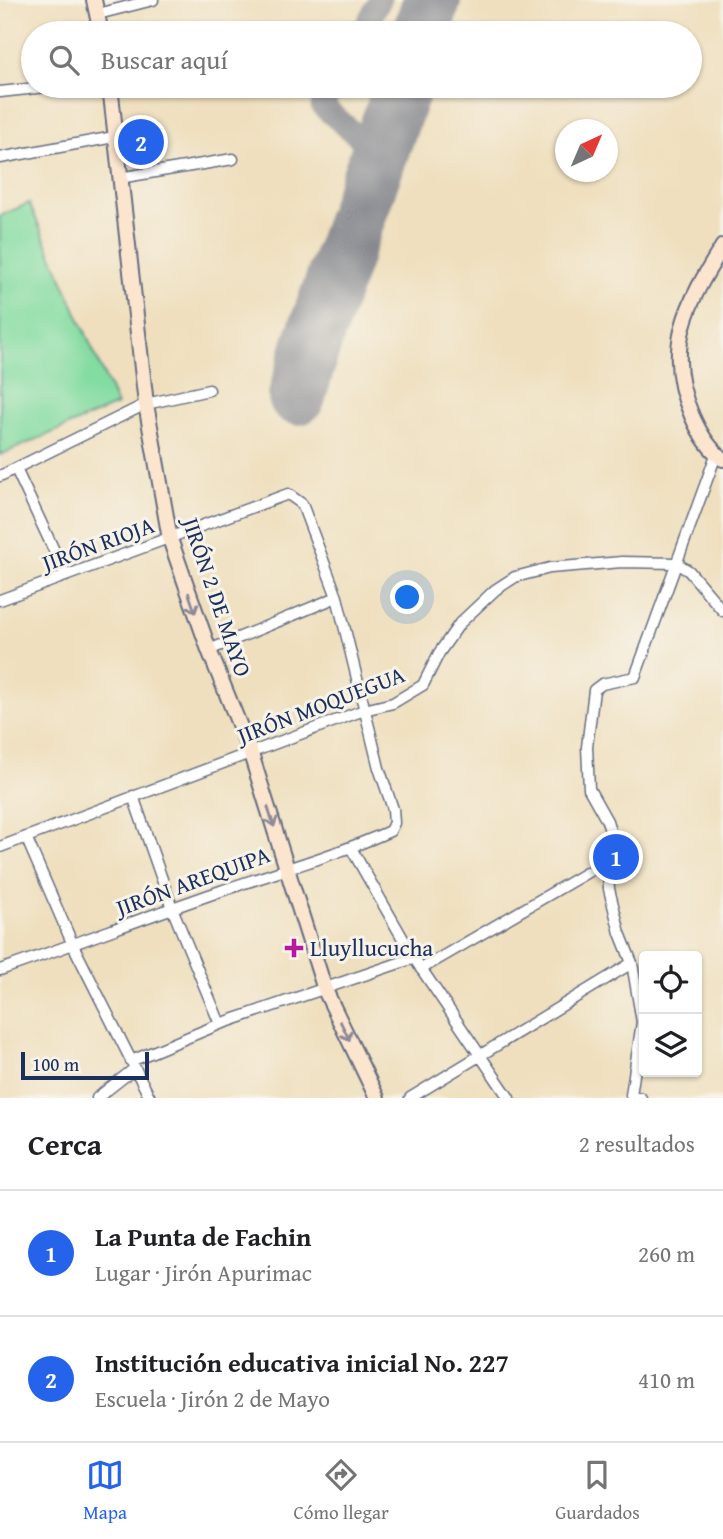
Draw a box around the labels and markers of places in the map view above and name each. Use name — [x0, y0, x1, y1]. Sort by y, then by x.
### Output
pin: 2 — [118, 116, 164, 168]
pin: 1 — [593, 831, 639, 883]
place label: Lluyllucucha — [310, 931, 433, 964]
marker: Lluyllucucha — [284, 938, 304, 958]

